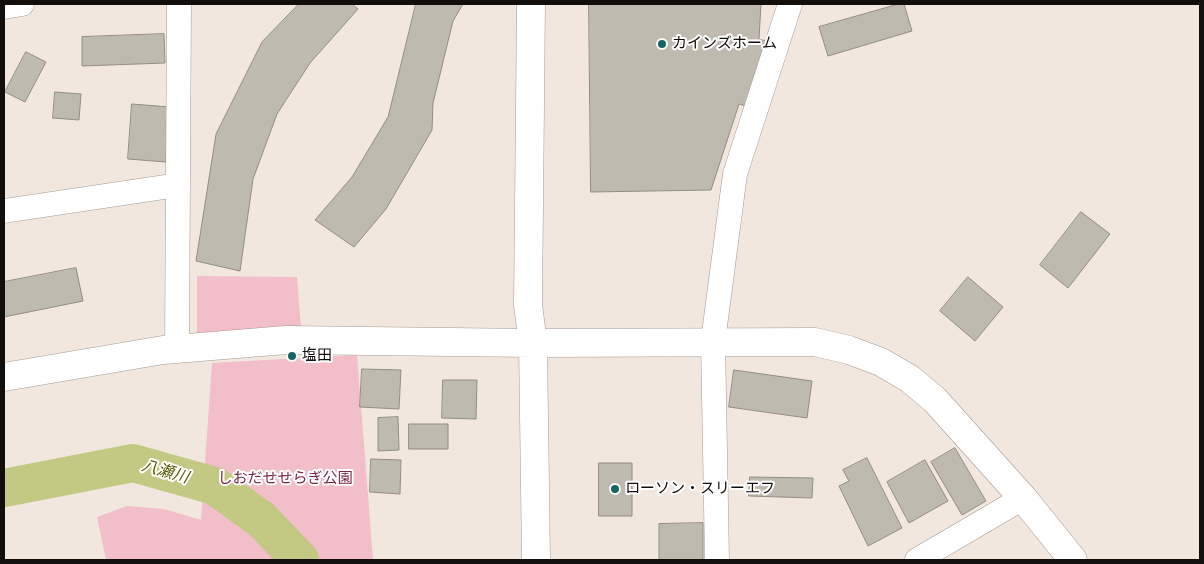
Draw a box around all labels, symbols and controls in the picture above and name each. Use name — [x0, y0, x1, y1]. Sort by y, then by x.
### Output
place label: カインズホーム — [672, 35, 777, 53]
marker: カインズホーム — [656, 38, 668, 50]
place label: 塩田 — [302, 347, 332, 365]
marker: 塩田 — [286, 350, 298, 362]
water label: 八瀬川 — [139, 456, 191, 488]
park label: しおだせせらぎ公園 — [218, 470, 352, 488]
place label: ローソン・スリーエフ — [625, 480, 775, 498]
marker: ローソン・スリーエフ — [609, 483, 621, 495]

